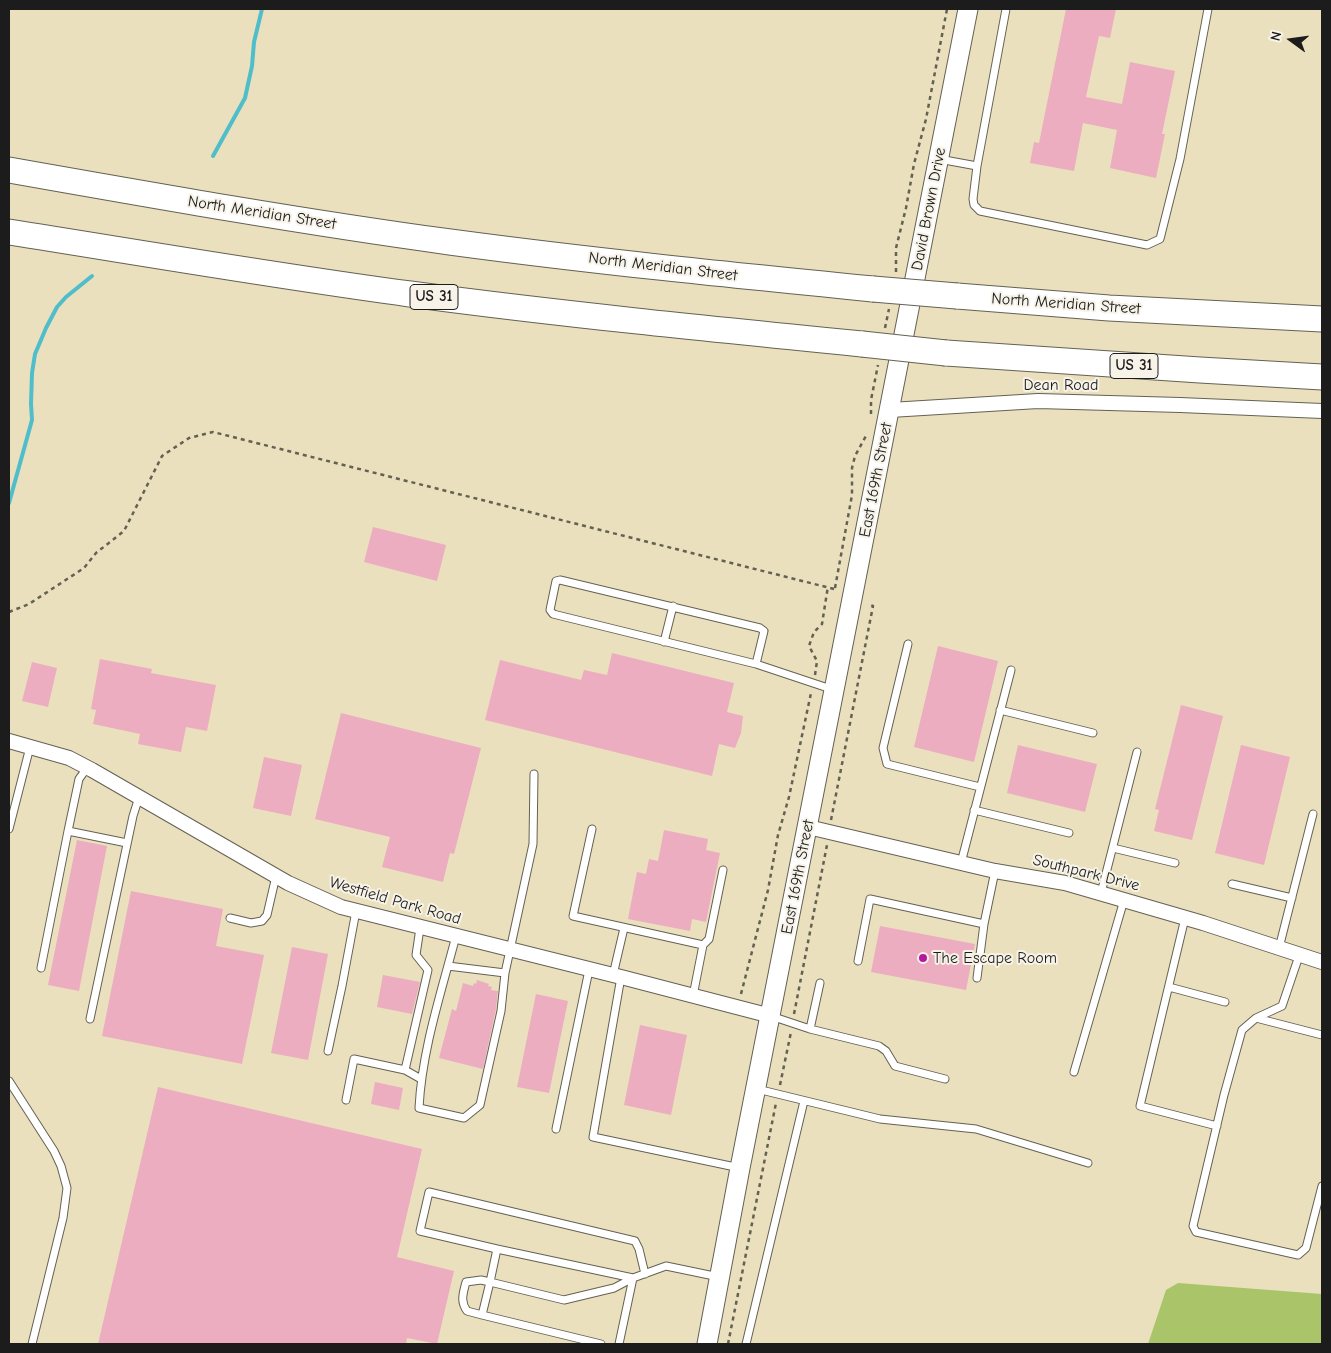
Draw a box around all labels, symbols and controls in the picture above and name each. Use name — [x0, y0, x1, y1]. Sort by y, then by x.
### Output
north arrow — [1266, 15, 1316, 65]
text: N — [1267, 30, 1285, 43]
street label: David Brown Drive — [908, 146, 950, 272]
street label: North Meridian Street — [186, 192, 338, 234]
street label: North Meridian Street — [587, 248, 739, 286]
road number: US 31 — [410, 284, 458, 310]
street label: North Meridian Street — [991, 289, 1141, 319]
road number: US 31 — [1110, 354, 1158, 378]
street label: Dean Road — [1023, 375, 1099, 395]
street label: East 169th Street — [855, 421, 897, 539]
street label: East 169th Street — [777, 818, 819, 936]
street label: Southpark Drive — [1031, 850, 1141, 896]
street label: Westfield Park Road — [327, 873, 463, 929]
place label: The Escape Room — [933, 948, 1057, 968]
marker: The Escape Room — [917, 952, 929, 964]

